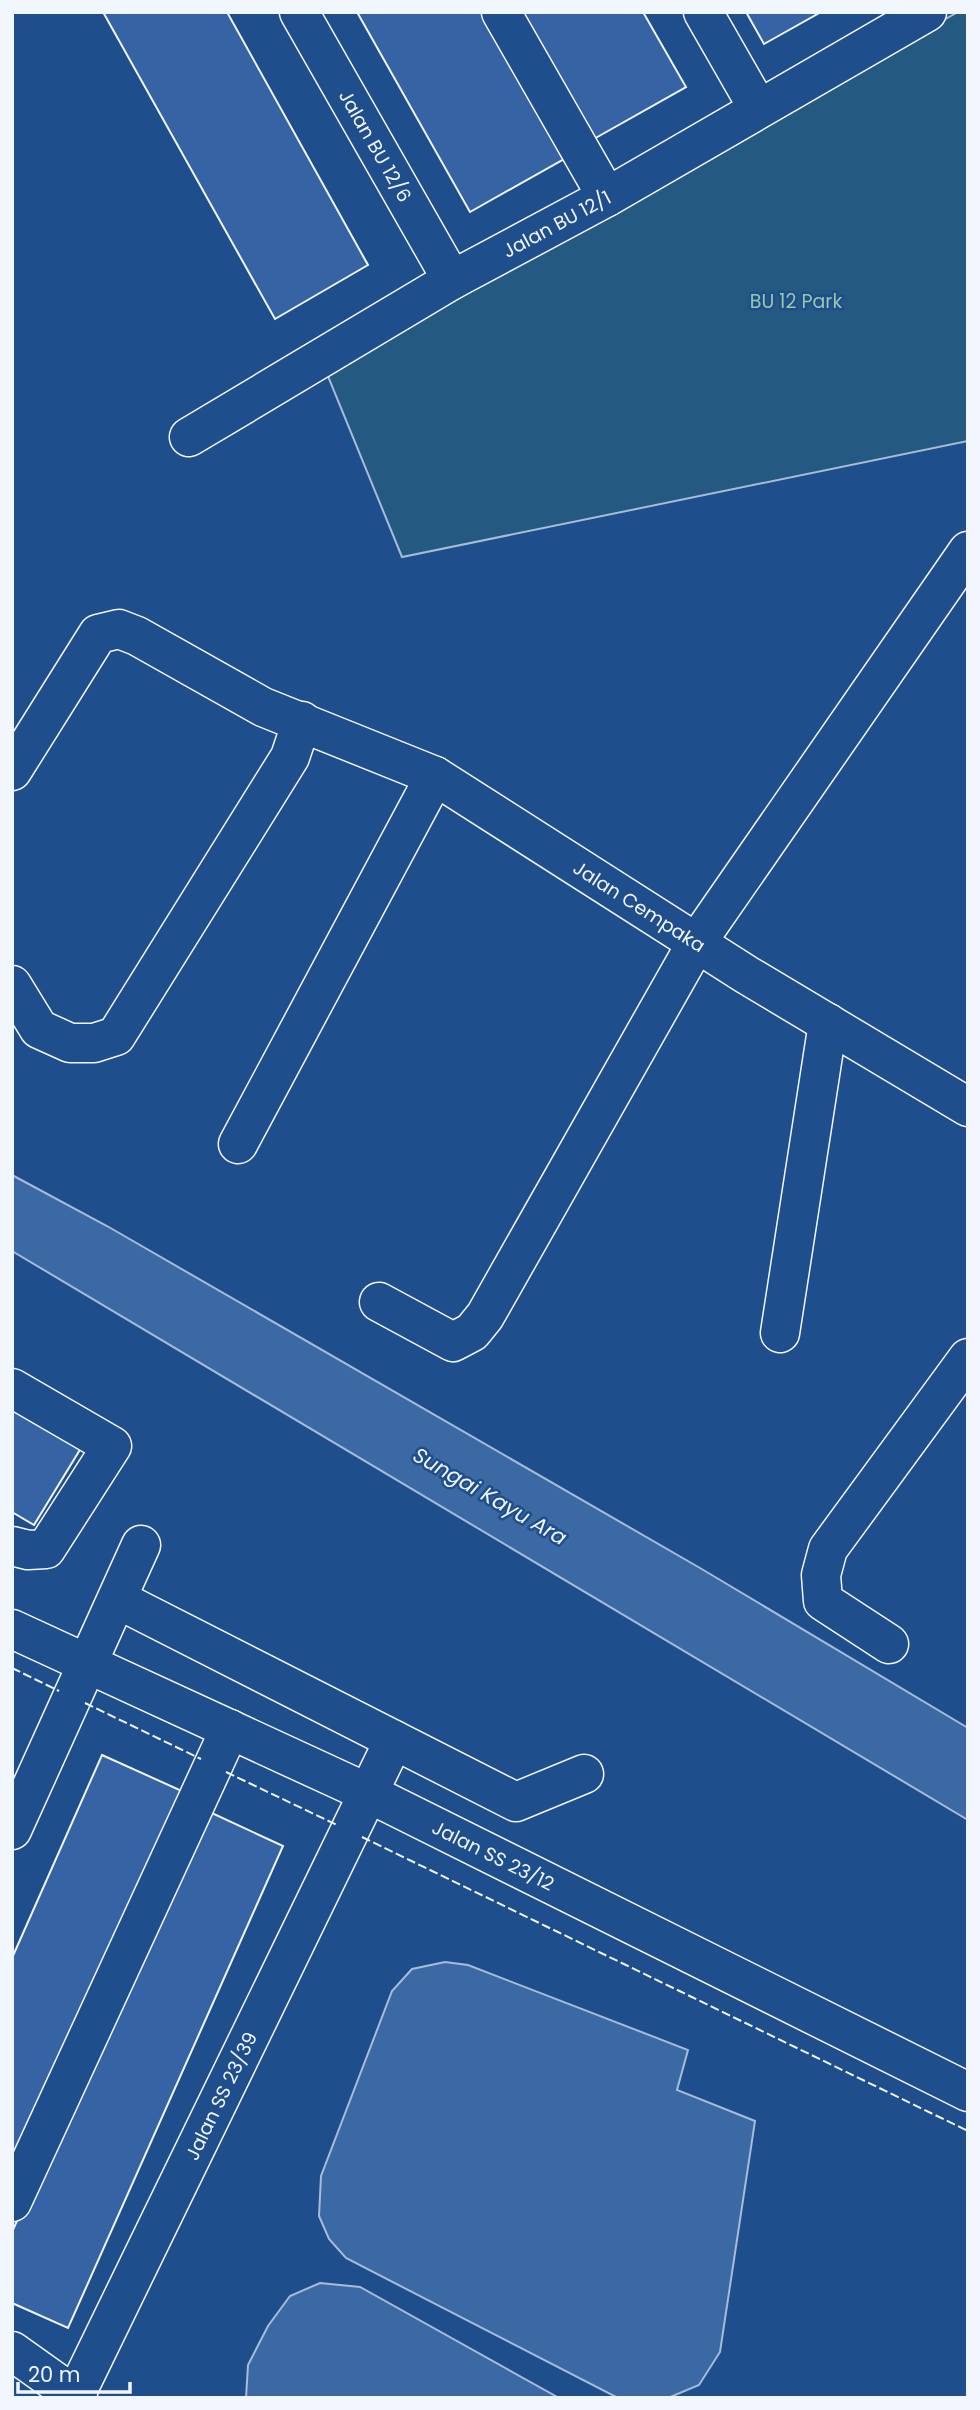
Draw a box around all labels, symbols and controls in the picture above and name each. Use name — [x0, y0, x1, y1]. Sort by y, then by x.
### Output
street label: Jalan BU 12/6 — [333, 85, 418, 207]
street label: Jalan BU 12/1 — [498, 184, 616, 264]
park label: BU 12 Park — [750, 288, 842, 315]
street label: Jalan Cempaka — [568, 854, 711, 959]
water label: Sungai Kayu Ara — [408, 1440, 572, 1552]
street label: Jalan SS 23/12 — [428, 1814, 559, 1897]
street label: Jalan SS 23/39 — [178, 2027, 264, 2164]
scale bar — [18, 2350, 130, 2394]
text: 20 m — [28, 2360, 81, 2389]

